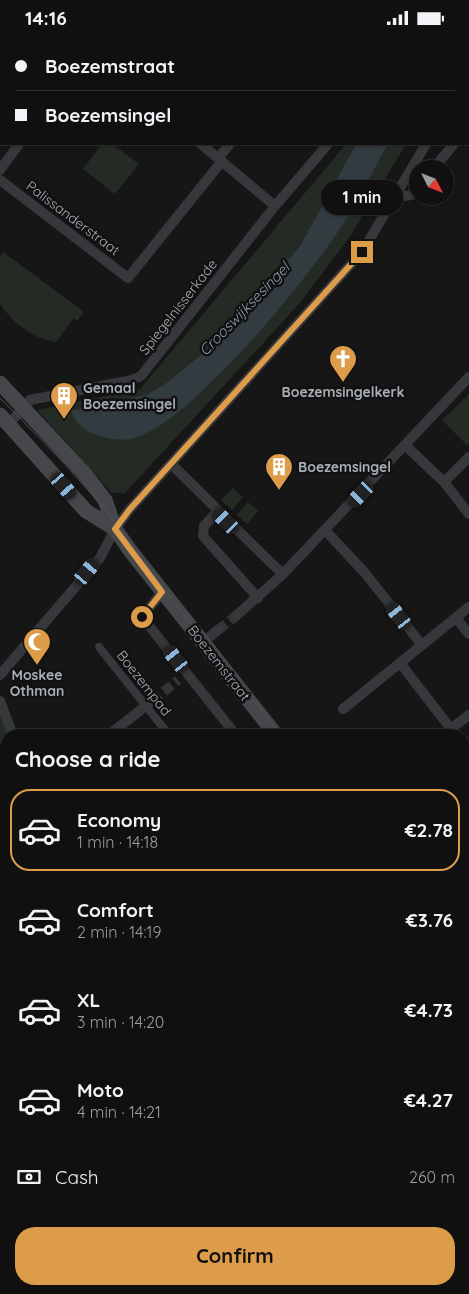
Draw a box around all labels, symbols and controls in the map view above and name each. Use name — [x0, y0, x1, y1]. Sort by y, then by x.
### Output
text: 14:16 — [25, 6, 67, 30]
text: Boezemstraat — [45, 54, 175, 78]
text: Boezemsingel — [45, 103, 171, 127]
north arrow — [409, 160, 454, 205]
map controls — [409, 160, 454, 205]
street label: Palissanderstraat — [22, 177, 124, 259]
callout: 1 min — [321, 179, 403, 215]
text: 1 min — [343, 187, 381, 207]
route end — [351, 241, 373, 263]
street label: Spiegelnisserkade — [135, 255, 221, 358]
water label: Crooswijksesingel — [195, 257, 294, 360]
church icon: Boezemsingelkerk — [328, 344, 358, 383]
place label: Gemaal Boezemsingel — [83, 379, 176, 413]
building icon: Gemaal Boezemsingel — [49, 381, 79, 420]
place label: Boezemsingelkerk — [281, 383, 405, 401]
building icon: Boezemsingel — [264, 452, 294, 491]
place label: Boezemsingel — [298, 458, 391, 476]
car — [48, 470, 79, 502]
car — [345, 478, 376, 510]
car — [210, 505, 241, 537]
car — [71, 556, 102, 588]
car — [383, 600, 414, 632]
route start — [131, 606, 153, 628]
street label: Boezemstraat — [184, 622, 254, 705]
mosque icon: Moskee Othman — [22, 627, 52, 666]
car — [160, 643, 191, 675]
street label: Boezempad — [113, 647, 175, 719]
place label: Moskee Othman — [10, 666, 64, 700]
text: Choose a ride — [15, 745, 160, 773]
icon: car — [17, 808, 62, 853]
text: Economy — [77, 808, 161, 832]
text: €2.78 — [405, 818, 453, 842]
text: 1 min · 14:18 — [77, 832, 158, 852]
icon: car — [17, 898, 62, 943]
text: Comfort — [77, 898, 154, 922]
text: €3.76 — [406, 908, 453, 932]
text: 2 min · 14:19 — [77, 922, 161, 942]
icon: car — [17, 988, 62, 1033]
text: XL — [77, 988, 100, 1012]
text: €4.73 — [405, 998, 453, 1022]
text: 3 min · 14:20 — [77, 1012, 164, 1032]
icon: car — [17, 1078, 62, 1123]
text: Moto — [77, 1078, 124, 1102]
text: €4.27 — [404, 1088, 453, 1112]
text: 4 min · 14:21 — [77, 1102, 161, 1122]
icon: cash — [15, 1163, 43, 1191]
text: Cash — [55, 1165, 99, 1189]
text: 260 m — [409, 1167, 455, 1187]
button: Confirm — [15, 1227, 455, 1285]

